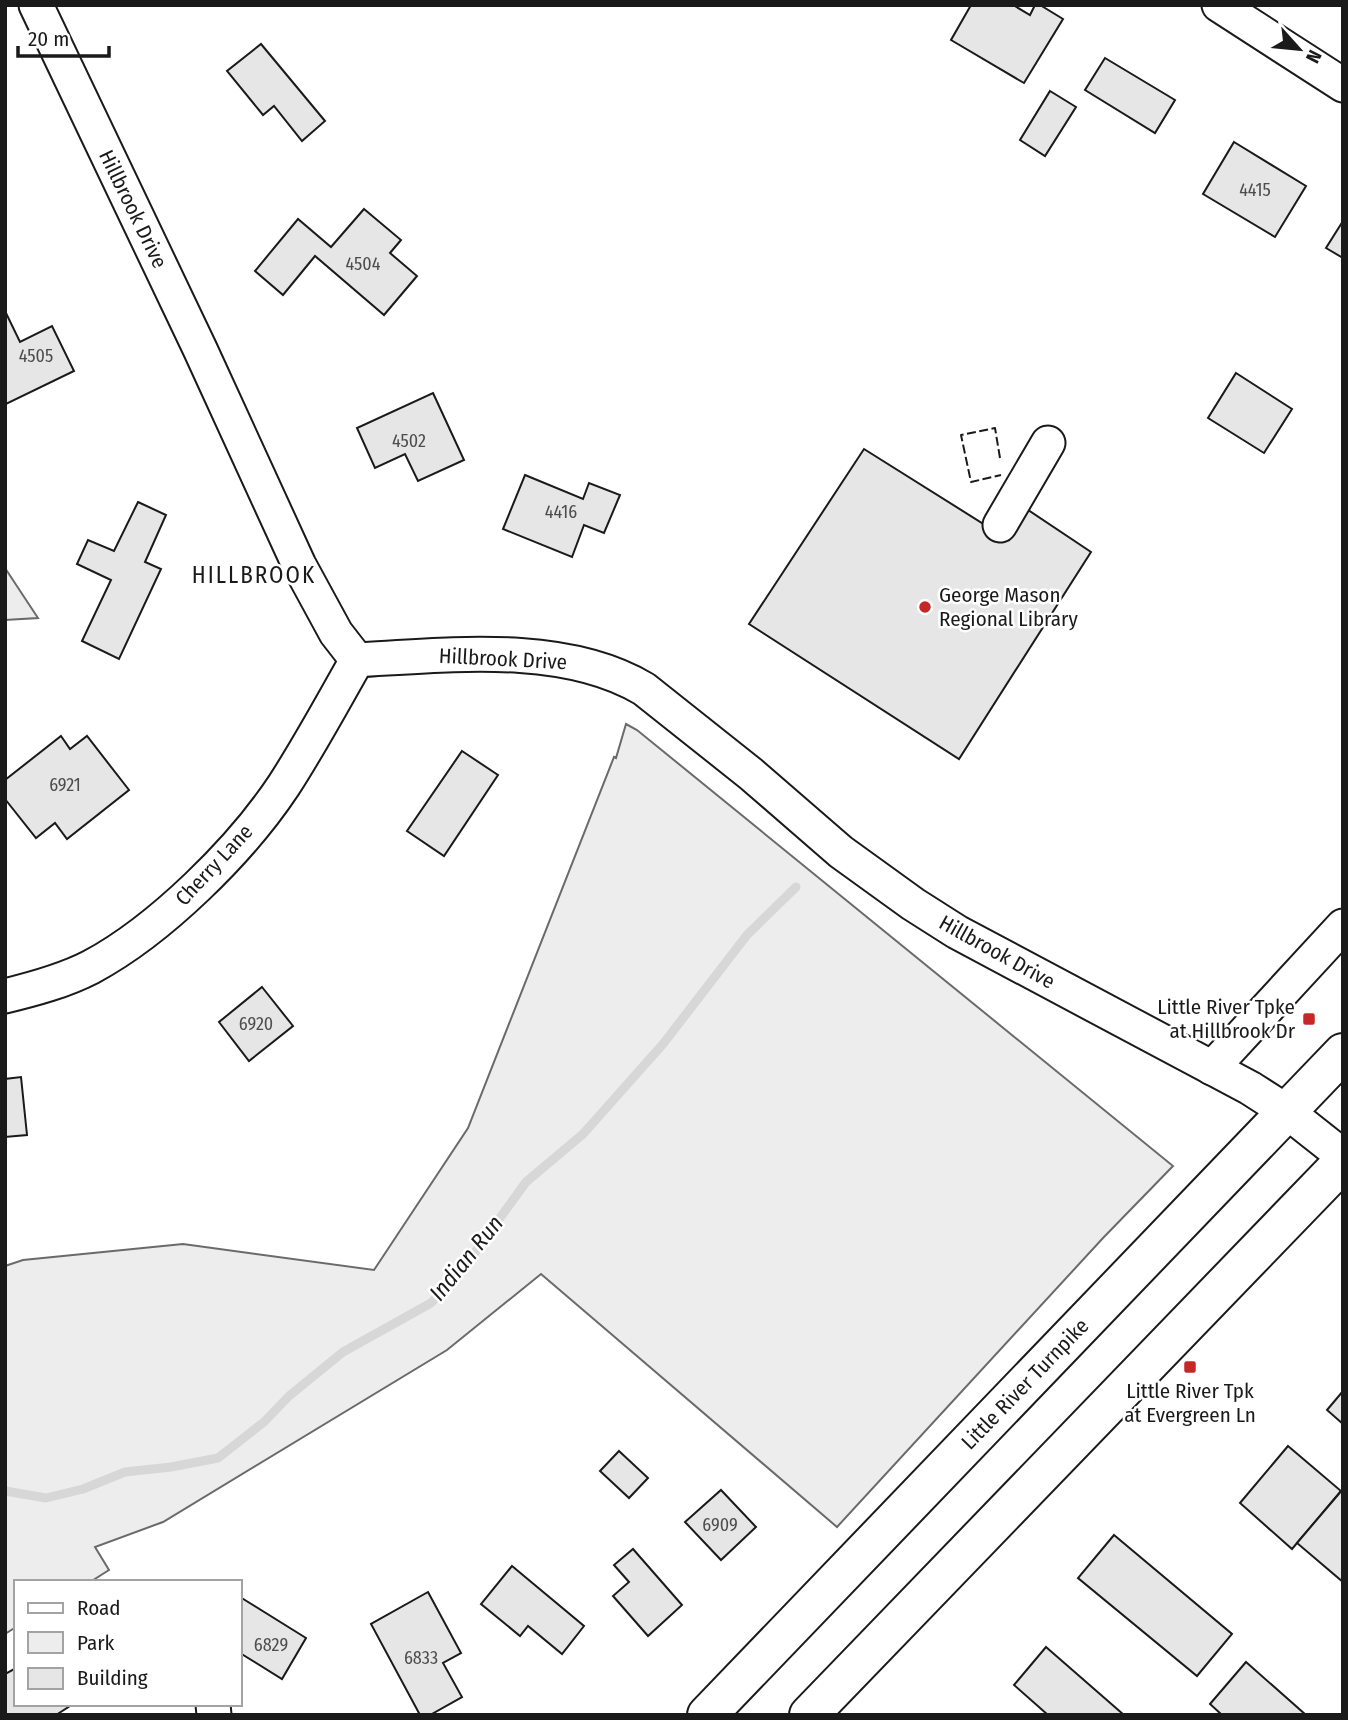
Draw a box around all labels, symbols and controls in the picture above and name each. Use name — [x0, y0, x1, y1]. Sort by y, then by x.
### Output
scale bar — [18, 14, 108, 58]
north arrow — [1264, 14, 1334, 84]
text: 20 m — [28, 26, 69, 52]
text: N — [1301, 46, 1327, 67]
street label: Hillbrook Drive — [93, 146, 173, 272]
house number: 4415 — [1239, 179, 1271, 201]
house number: 4504 — [346, 253, 381, 275]
house number: 4505 — [19, 345, 53, 367]
house number: 4502 — [392, 430, 426, 452]
house number: 4416 — [545, 501, 577, 523]
district label: HILLBROOK — [192, 561, 316, 589]
place label: George Mason Regional Library — [939, 582, 1078, 632]
marker: George Mason Regional Library — [917, 599, 933, 615]
street label: Hillbrook Drive — [438, 643, 568, 675]
house number: 6921 — [49, 774, 81, 796]
street label: Cherry Lane — [170, 819, 258, 911]
street label: Hillbrook Drive — [935, 910, 1059, 994]
place label: Little River Tpke at Hillbrook Dr — [1157, 994, 1296, 1044]
marker: Little River Tpke at Hillbrook Dr — [1301, 1011, 1317, 1027]
house number: 6920 — [239, 1013, 273, 1035]
water label: Indian Run — [423, 1210, 509, 1306]
street label: Little River Turnpike — [956, 1313, 1094, 1455]
marker: Little River Tpk at Evergreen Ln — [1182, 1359, 1198, 1375]
place label: Little River Tpk at Evergreen Ln — [1124, 1378, 1256, 1428]
house number: 6909 — [702, 1514, 738, 1536]
legend — [14, 1580, 242, 1706]
text: Road — [77, 1595, 121, 1621]
text: Park — [77, 1630, 115, 1656]
house number: 6829 — [254, 1634, 288, 1656]
house number: 6833 — [404, 1647, 438, 1669]
text: Building — [77, 1665, 148, 1691]

